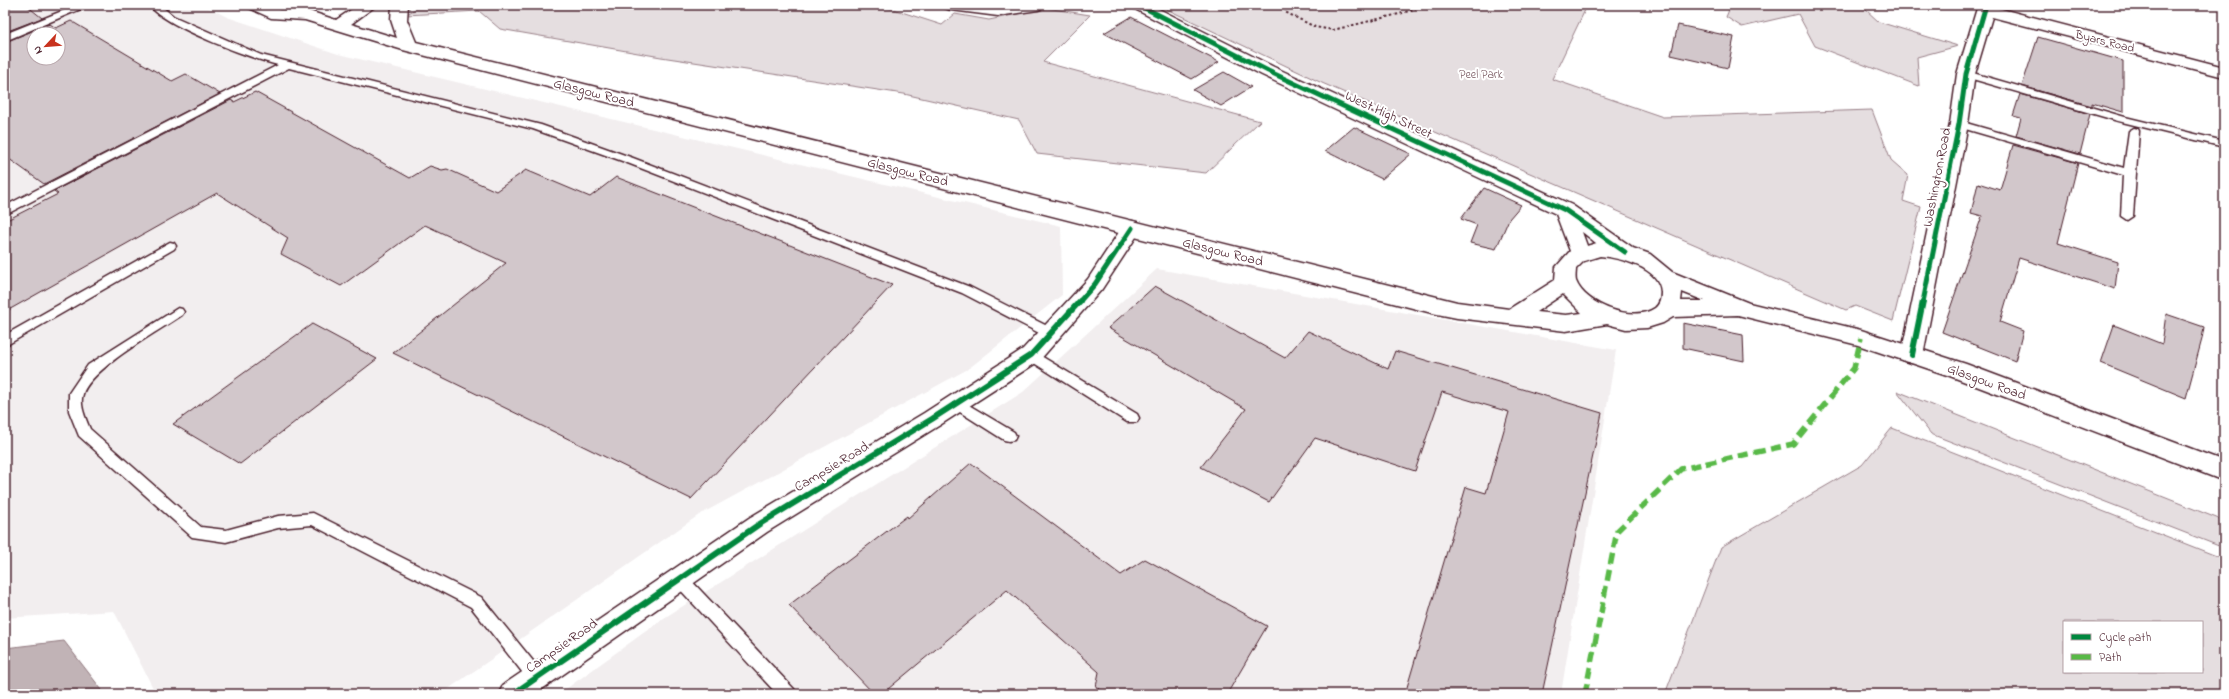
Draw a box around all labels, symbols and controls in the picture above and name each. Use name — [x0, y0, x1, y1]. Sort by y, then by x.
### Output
north arrow — [26, 26, 66, 66]
street label: Byars Road — [2072, 26, 2136, 59]
text: N — [29, 43, 47, 57]
park label: Peel Park — [1459, 66, 1504, 84]
street label: Glasgow Road — [551, 73, 636, 115]
street label: West High Street — [1341, 86, 1436, 146]
street label: Washington Road — [1918, 126, 1958, 229]
street label: Glasgow Road — [865, 152, 950, 194]
street label: Glasgow Road — [1180, 232, 1265, 274]
street label: Glasgow Road — [1944, 358, 2029, 407]
street label: Campsie Road — [791, 437, 873, 498]
street label: Campsie Road — [522, 614, 602, 679]
legend — [2063, 621, 2203, 673]
text: Cycle path — [2099, 629, 2151, 648]
text: Path — [2099, 649, 2122, 667]

